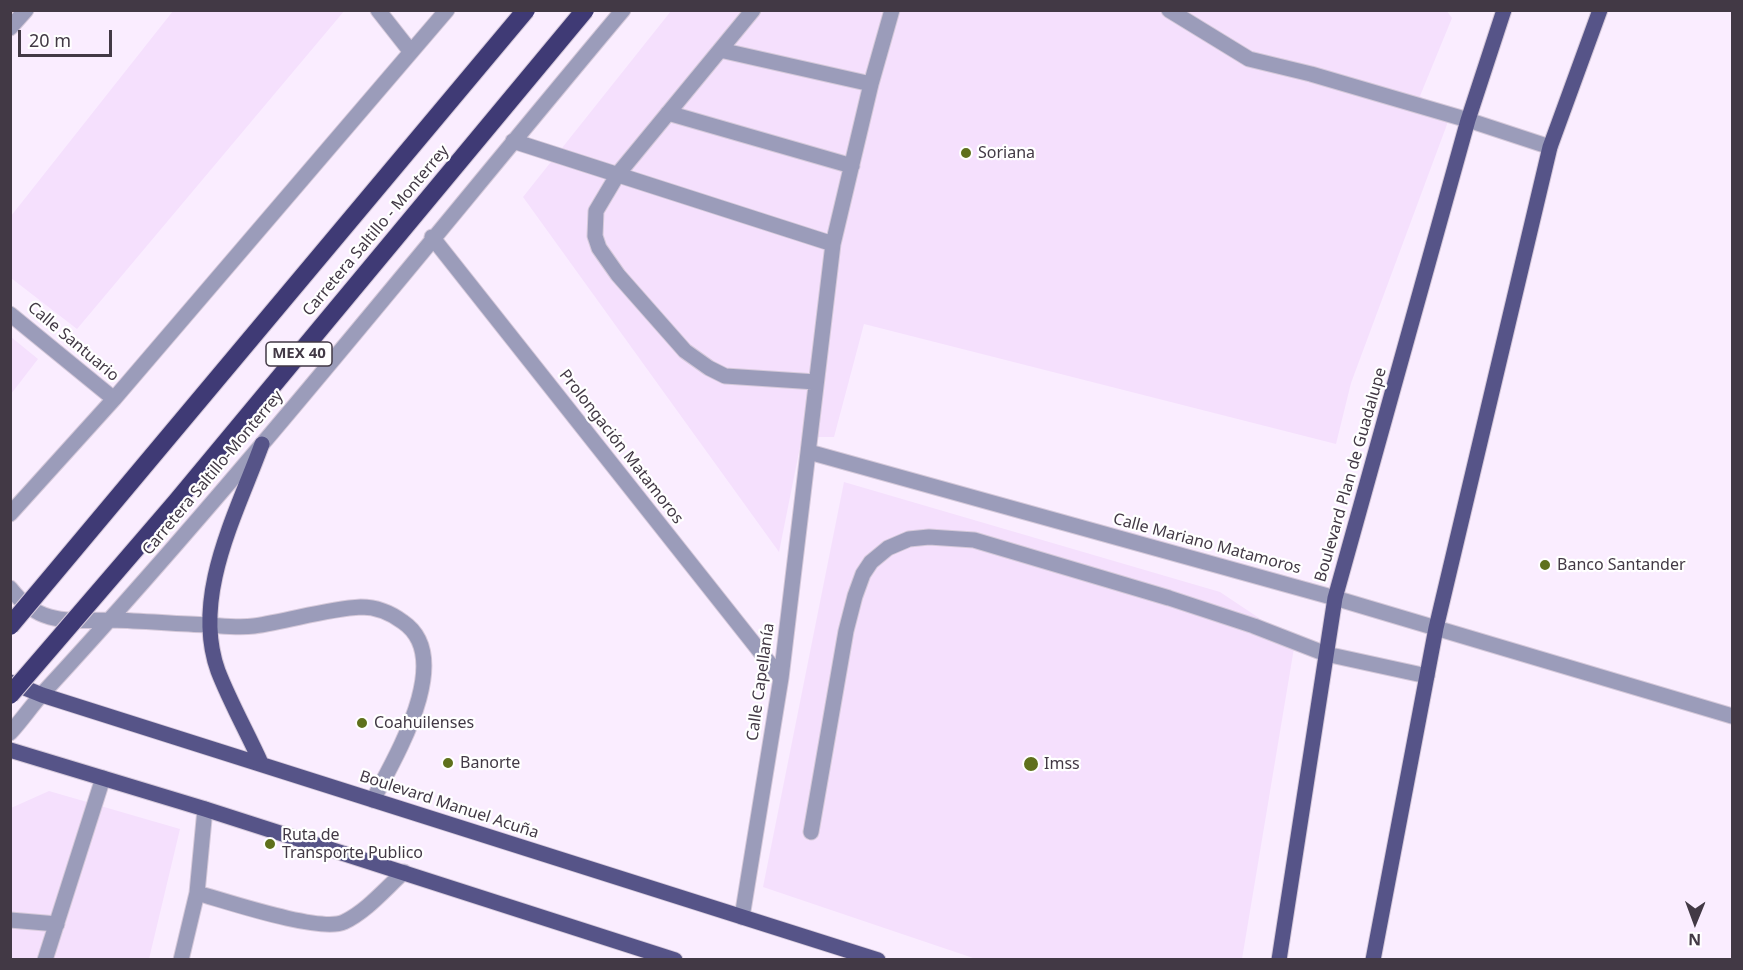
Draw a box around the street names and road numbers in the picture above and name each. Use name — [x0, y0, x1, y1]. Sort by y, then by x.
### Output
street label: Carretera Saltillo - Monterrey — [299, 142, 453, 320]
street label: Calle Santuario — [23, 298, 123, 386]
road number: MEX 40 — [266, 342, 332, 366]
street label: Prolongación Matamoros — [555, 366, 687, 528]
street label: Boulevard Plan de Guadalupe — [1311, 366, 1391, 584]
street label: Carretera Saltillo-Monterrey — [139, 387, 287, 559]
street label: Calle Mariano Matamoros — [1111, 510, 1303, 578]
street label: Calle Capellanía — [743, 622, 779, 742]
street label: Boulevard Manuel Acuña — [357, 767, 541, 843]

